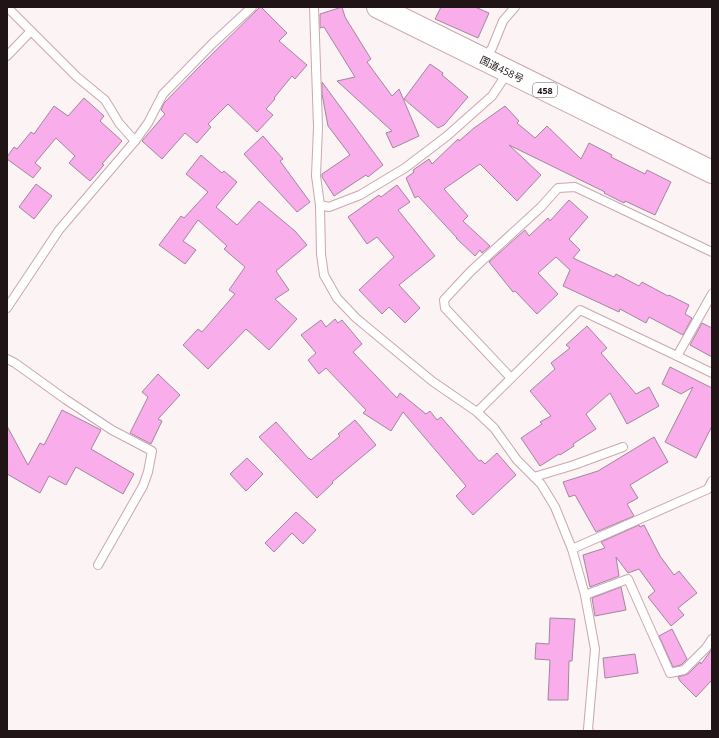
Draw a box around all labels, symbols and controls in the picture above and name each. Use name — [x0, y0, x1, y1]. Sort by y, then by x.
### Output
street label: 国道458号 — [478, 52, 526, 86]
road number: 458 — [533, 83, 557, 97]

